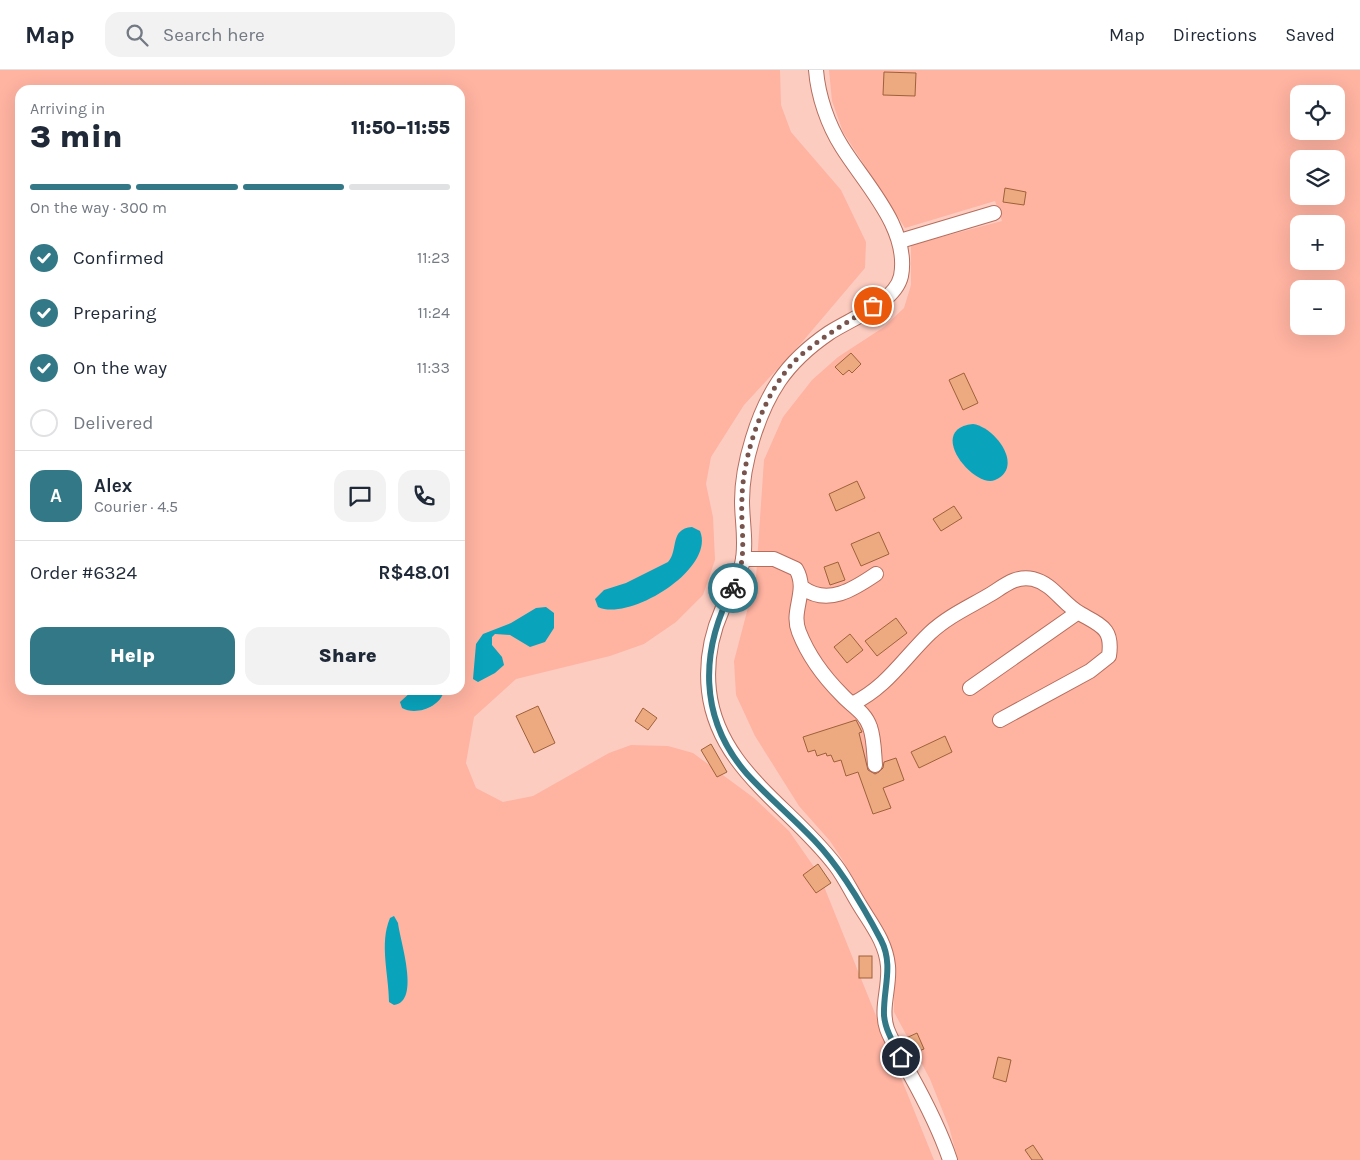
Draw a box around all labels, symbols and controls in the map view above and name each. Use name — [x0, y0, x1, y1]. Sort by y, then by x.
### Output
search box — [105, 12, 455, 57]
text: Map — [25, 21, 75, 49]
icon: search — [123, 21, 151, 49]
text: Search here — [163, 24, 265, 46]
text: Map — [1109, 24, 1145, 46]
text: Directions — [1173, 24, 1257, 46]
text: Saved — [1285, 24, 1335, 46]
map controls — [1290, 85, 1345, 335]
button: locate — [1290, 85, 1345, 140]
text: Arriving in — [30, 99, 105, 118]
text: 11:50–11:55 — [351, 117, 450, 139]
text: 3 min — [30, 118, 123, 155]
button: layers — [1290, 150, 1345, 205]
text: On the way · 300 m — [30, 198, 167, 217]
button: + — [1290, 215, 1345, 270]
icon: check — [30, 244, 58, 272]
text: Confirmed — [73, 247, 164, 269]
text: 11:23 — [417, 248, 450, 267]
button: − — [1290, 280, 1345, 335]
pin — [852, 285, 894, 327]
icon: bag — [859, 292, 887, 320]
icon: check — [30, 299, 58, 327]
text: Preparing — [73, 302, 156, 324]
text: 11:24 — [418, 303, 450, 322]
icon: check — [30, 354, 58, 382]
text: On the way — [73, 357, 167, 379]
text: 11:33 — [417, 358, 450, 377]
text: Delivered — [73, 412, 153, 434]
button: chat — [334, 470, 386, 522]
button: phone — [398, 470, 450, 522]
text: Alex — [94, 475, 132, 497]
text: A — [50, 485, 62, 507]
text: Courier · 4.5 — [94, 497, 178, 516]
text: Order #6324 — [30, 562, 137, 584]
text: R$48.01 — [378, 562, 450, 584]
courier — [708, 563, 758, 613]
icon: bike — [719, 574, 747, 602]
button: Help — [30, 627, 235, 685]
button: Share — [245, 627, 450, 685]
pin — [880, 1036, 922, 1078]
icon: home — [887, 1043, 915, 1071]

